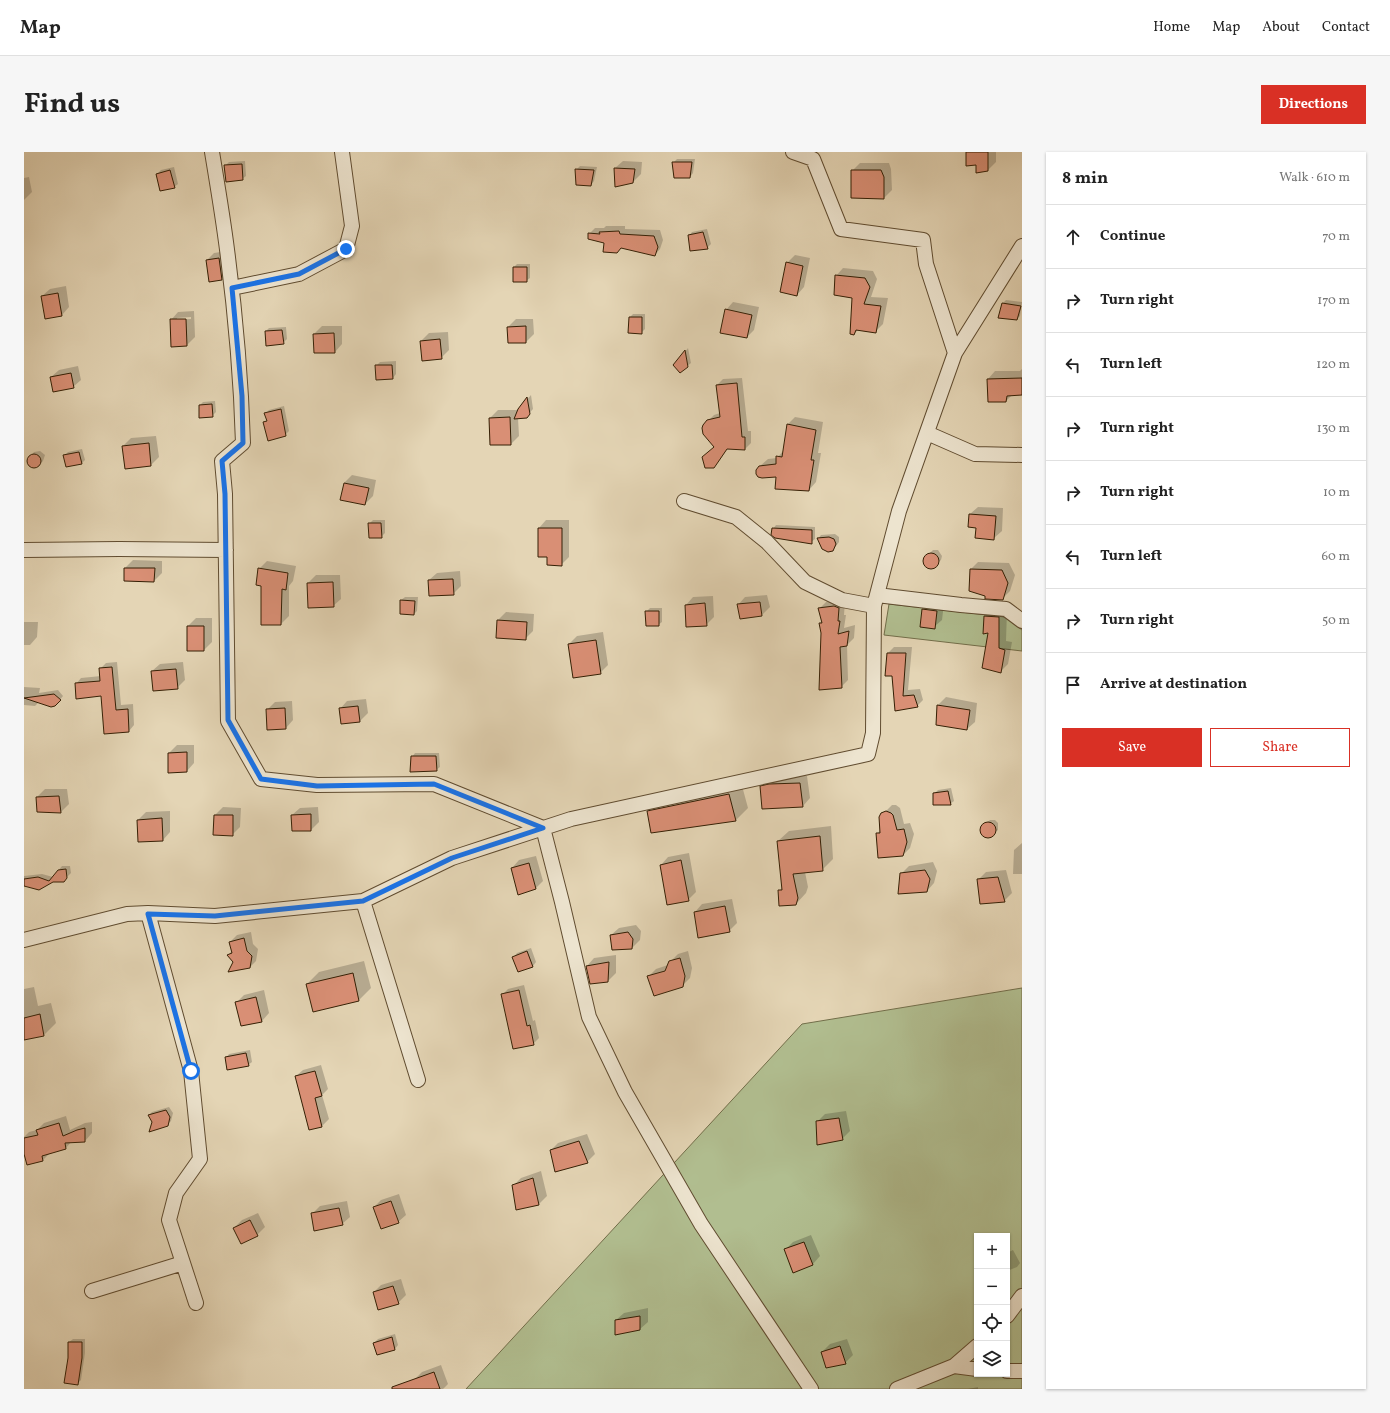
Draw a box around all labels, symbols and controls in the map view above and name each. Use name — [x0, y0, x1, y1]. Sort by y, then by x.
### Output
text: Map — [20, 15, 61, 41]
text: Home — [1153, 18, 1190, 37]
text: Map — [1212, 18, 1240, 37]
text: About — [1262, 18, 1300, 37]
text: Contact — [1322, 18, 1370, 37]
text: Find us — [24, 85, 120, 124]
button: Directions — [1261, 85, 1366, 124]
text: 8 min — [1062, 167, 1108, 190]
text: Walk · 610 m — [1279, 169, 1350, 187]
icon: ahead — [1062, 226, 1084, 248]
text: Continue — [1100, 226, 1165, 247]
text: 70 m — [1322, 228, 1350, 246]
route end — [337, 240, 355, 258]
icon: right — [1062, 290, 1084, 312]
text: Turn right — [1100, 290, 1174, 311]
text: 170 m — [1317, 292, 1350, 310]
icon: left — [1062, 354, 1084, 376]
text: Turn left — [1100, 354, 1162, 375]
text: 120 m — [1316, 356, 1350, 374]
icon: right — [1062, 418, 1084, 440]
text: Turn right — [1100, 418, 1174, 439]
text: 130 m — [1317, 420, 1350, 438]
icon: right — [1062, 482, 1084, 504]
text: Turn right — [1100, 482, 1174, 503]
text: 10 m — [1323, 484, 1350, 502]
icon: left — [1062, 546, 1084, 568]
text: Turn left — [1100, 546, 1162, 567]
text: 60 m — [1322, 548, 1350, 566]
icon: right — [1062, 610, 1084, 632]
text: Turn right — [1100, 610, 1174, 631]
text: 50 m — [1322, 612, 1350, 630]
icon: arrive — [1062, 674, 1084, 696]
text: Arrive at destination — [1100, 674, 1247, 695]
button: Save — [1062, 728, 1202, 767]
button: Share — [1210, 728, 1350, 767]
route start — [182, 1062, 200, 1080]
map controls — [974, 1233, 1010, 1377]
button: + — [974, 1233, 1010, 1269]
button: − — [974, 1269, 1010, 1305]
button: locate — [974, 1305, 1010, 1341]
button: layers — [974, 1341, 1010, 1377]

